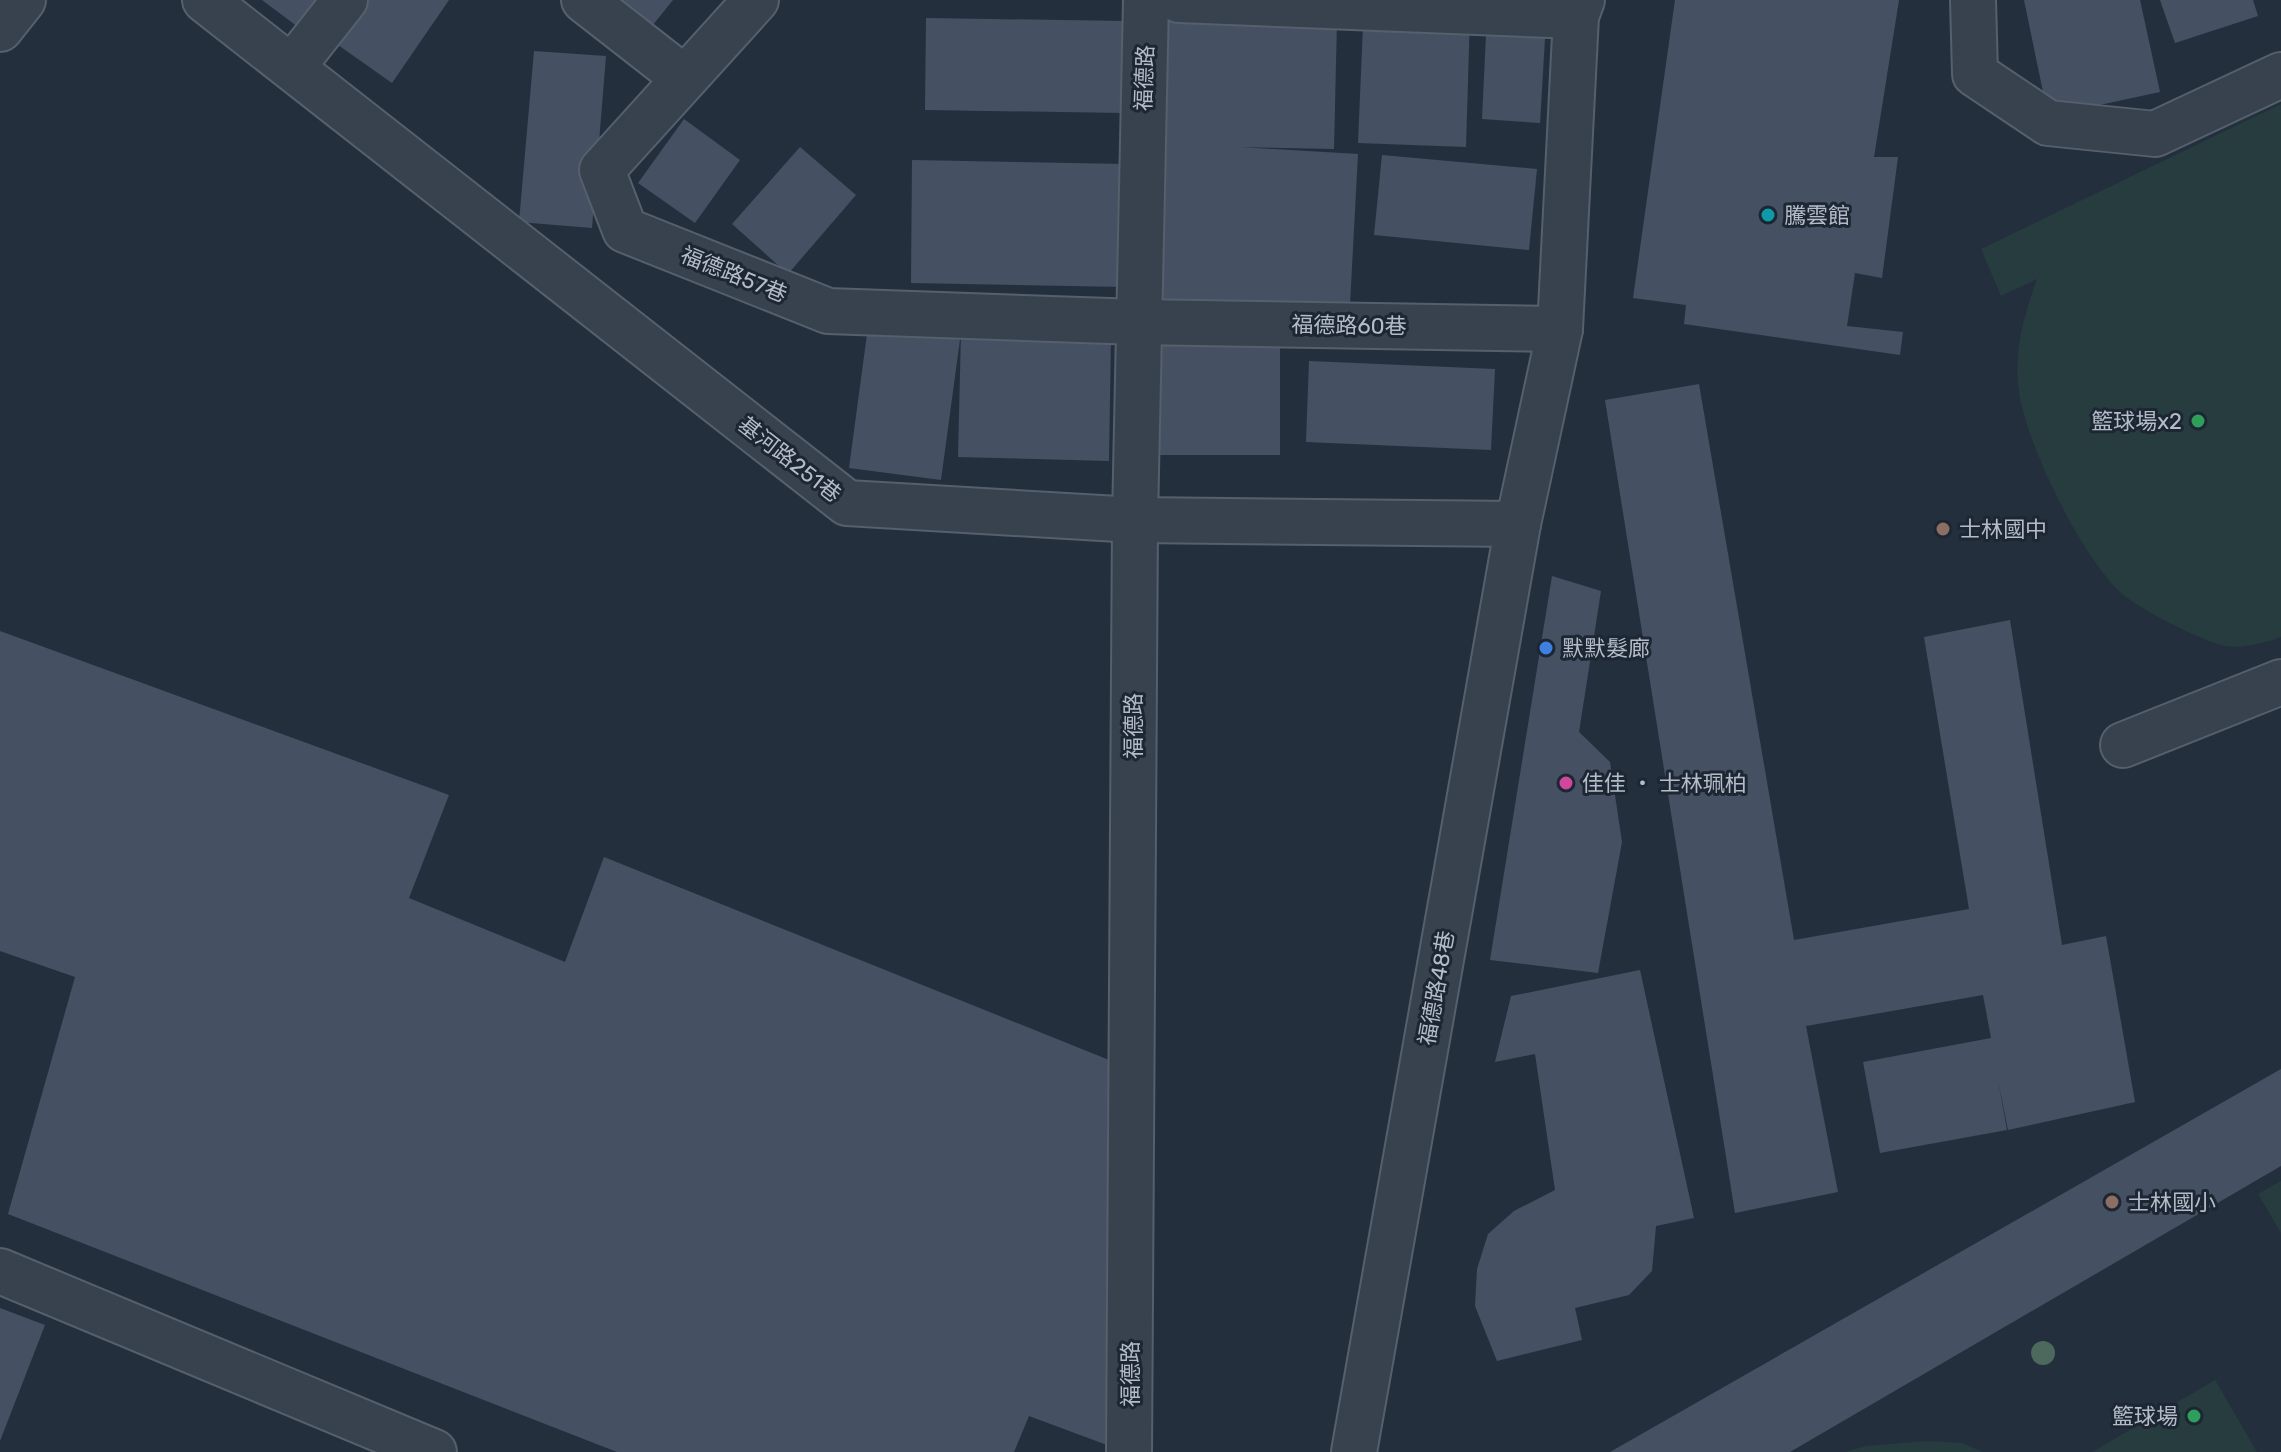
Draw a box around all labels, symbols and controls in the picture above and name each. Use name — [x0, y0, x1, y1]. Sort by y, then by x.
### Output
street label: 福德路 — [1130, 45, 1159, 111]
place label: 騰雲館 — [1784, 202, 1850, 229]
marker: 騰雲館 — [1759, 206, 1777, 224]
street label: 福德路57巷 — [677, 241, 791, 308]
street label: 福德路60巷 — [1291, 311, 1407, 340]
place label: 籃球場x2 — [2091, 408, 2182, 435]
street label: 基河路251巷 — [733, 411, 846, 508]
marker: 籃球場x2 — [2189, 412, 2207, 430]
place label: 士林國中 — [1959, 516, 2047, 543]
marker: 士林國中 — [1934, 520, 1952, 538]
place label: 默默髮廊 — [1562, 635, 1650, 662]
marker: 默默髮廊 — [1537, 639, 1555, 657]
street label: 福德路 — [1120, 693, 1147, 759]
place label: 佳佳 ‧ 士林珮柏 — [1582, 770, 1747, 797]
marker: 佳佳 ‧ 士林珮柏 — [1557, 774, 1575, 792]
street label: 福德路48巷 — [1413, 929, 1460, 1047]
place label: 士林國小 — [2128, 1189, 2216, 1216]
marker: 士林國小 — [2103, 1193, 2121, 1211]
street label: 福德路 — [1117, 1341, 1144, 1407]
place label: 籃球場 — [2112, 1403, 2178, 1430]
marker: 籃球場 — [2185, 1407, 2203, 1425]

